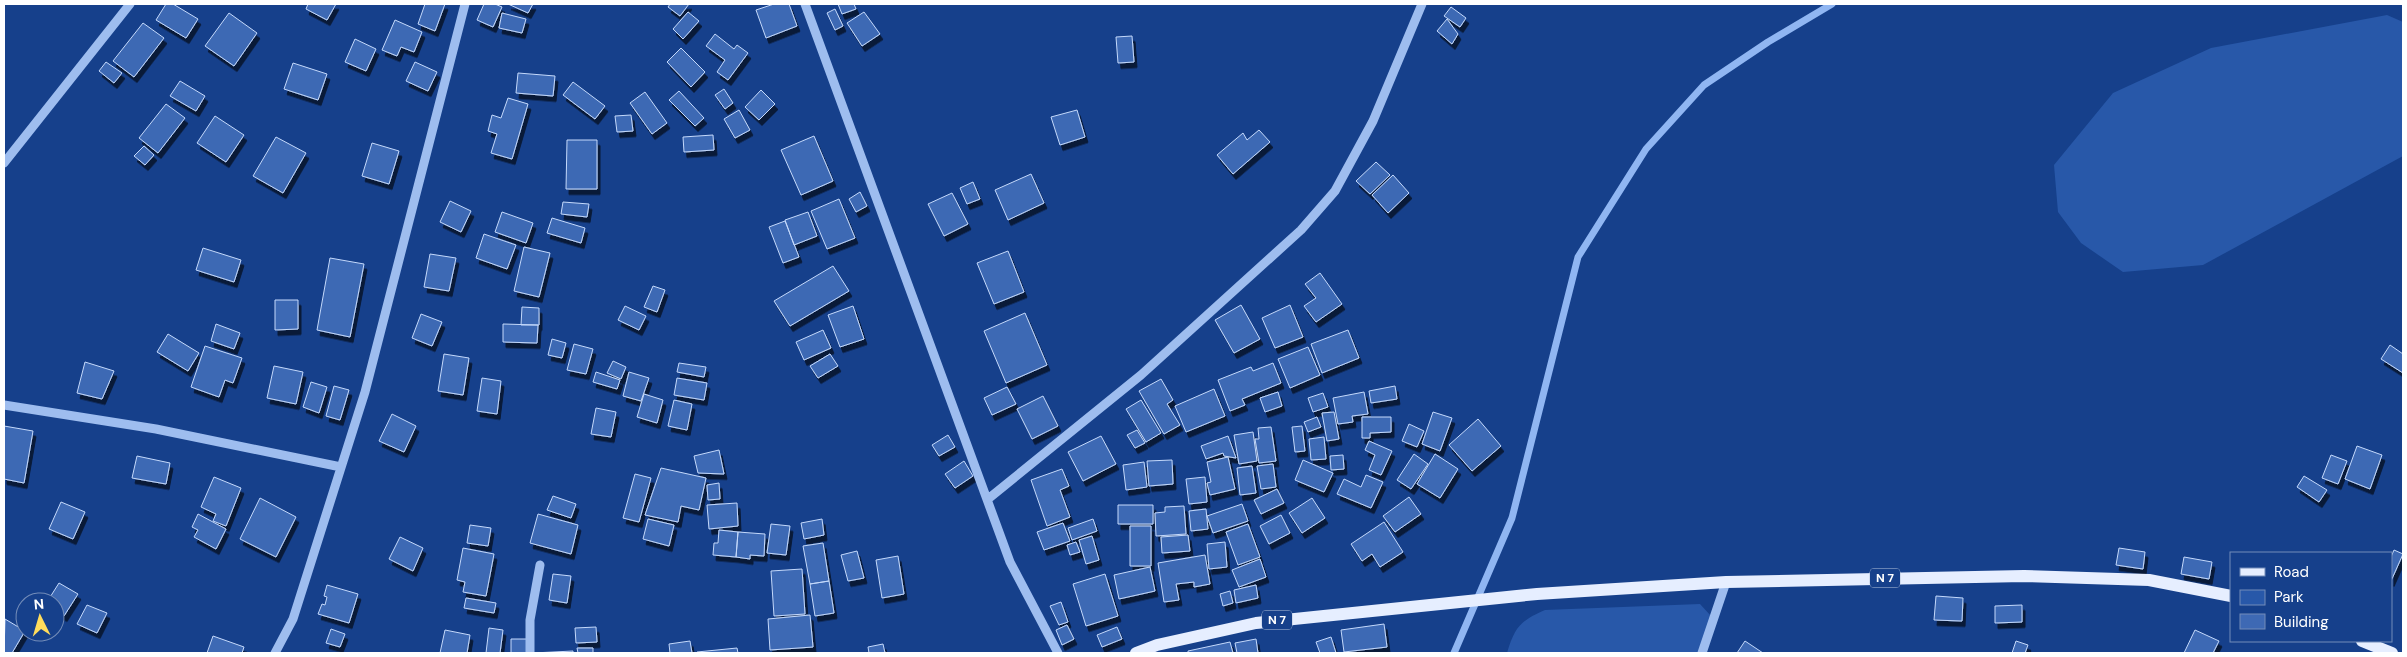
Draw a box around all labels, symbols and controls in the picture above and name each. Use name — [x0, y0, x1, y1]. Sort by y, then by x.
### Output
legend — [2230, 552, 2392, 642]
text: Road — [2274, 562, 2309, 582]
road number: N 7 — [1870, 568, 1900, 588]
text: Park — [2274, 587, 2304, 607]
north arrow — [15, 592, 65, 642]
text: N — [33, 595, 45, 613]
road number: N 7 — [1262, 610, 1292, 630]
text: Building — [2274, 612, 2329, 632]

